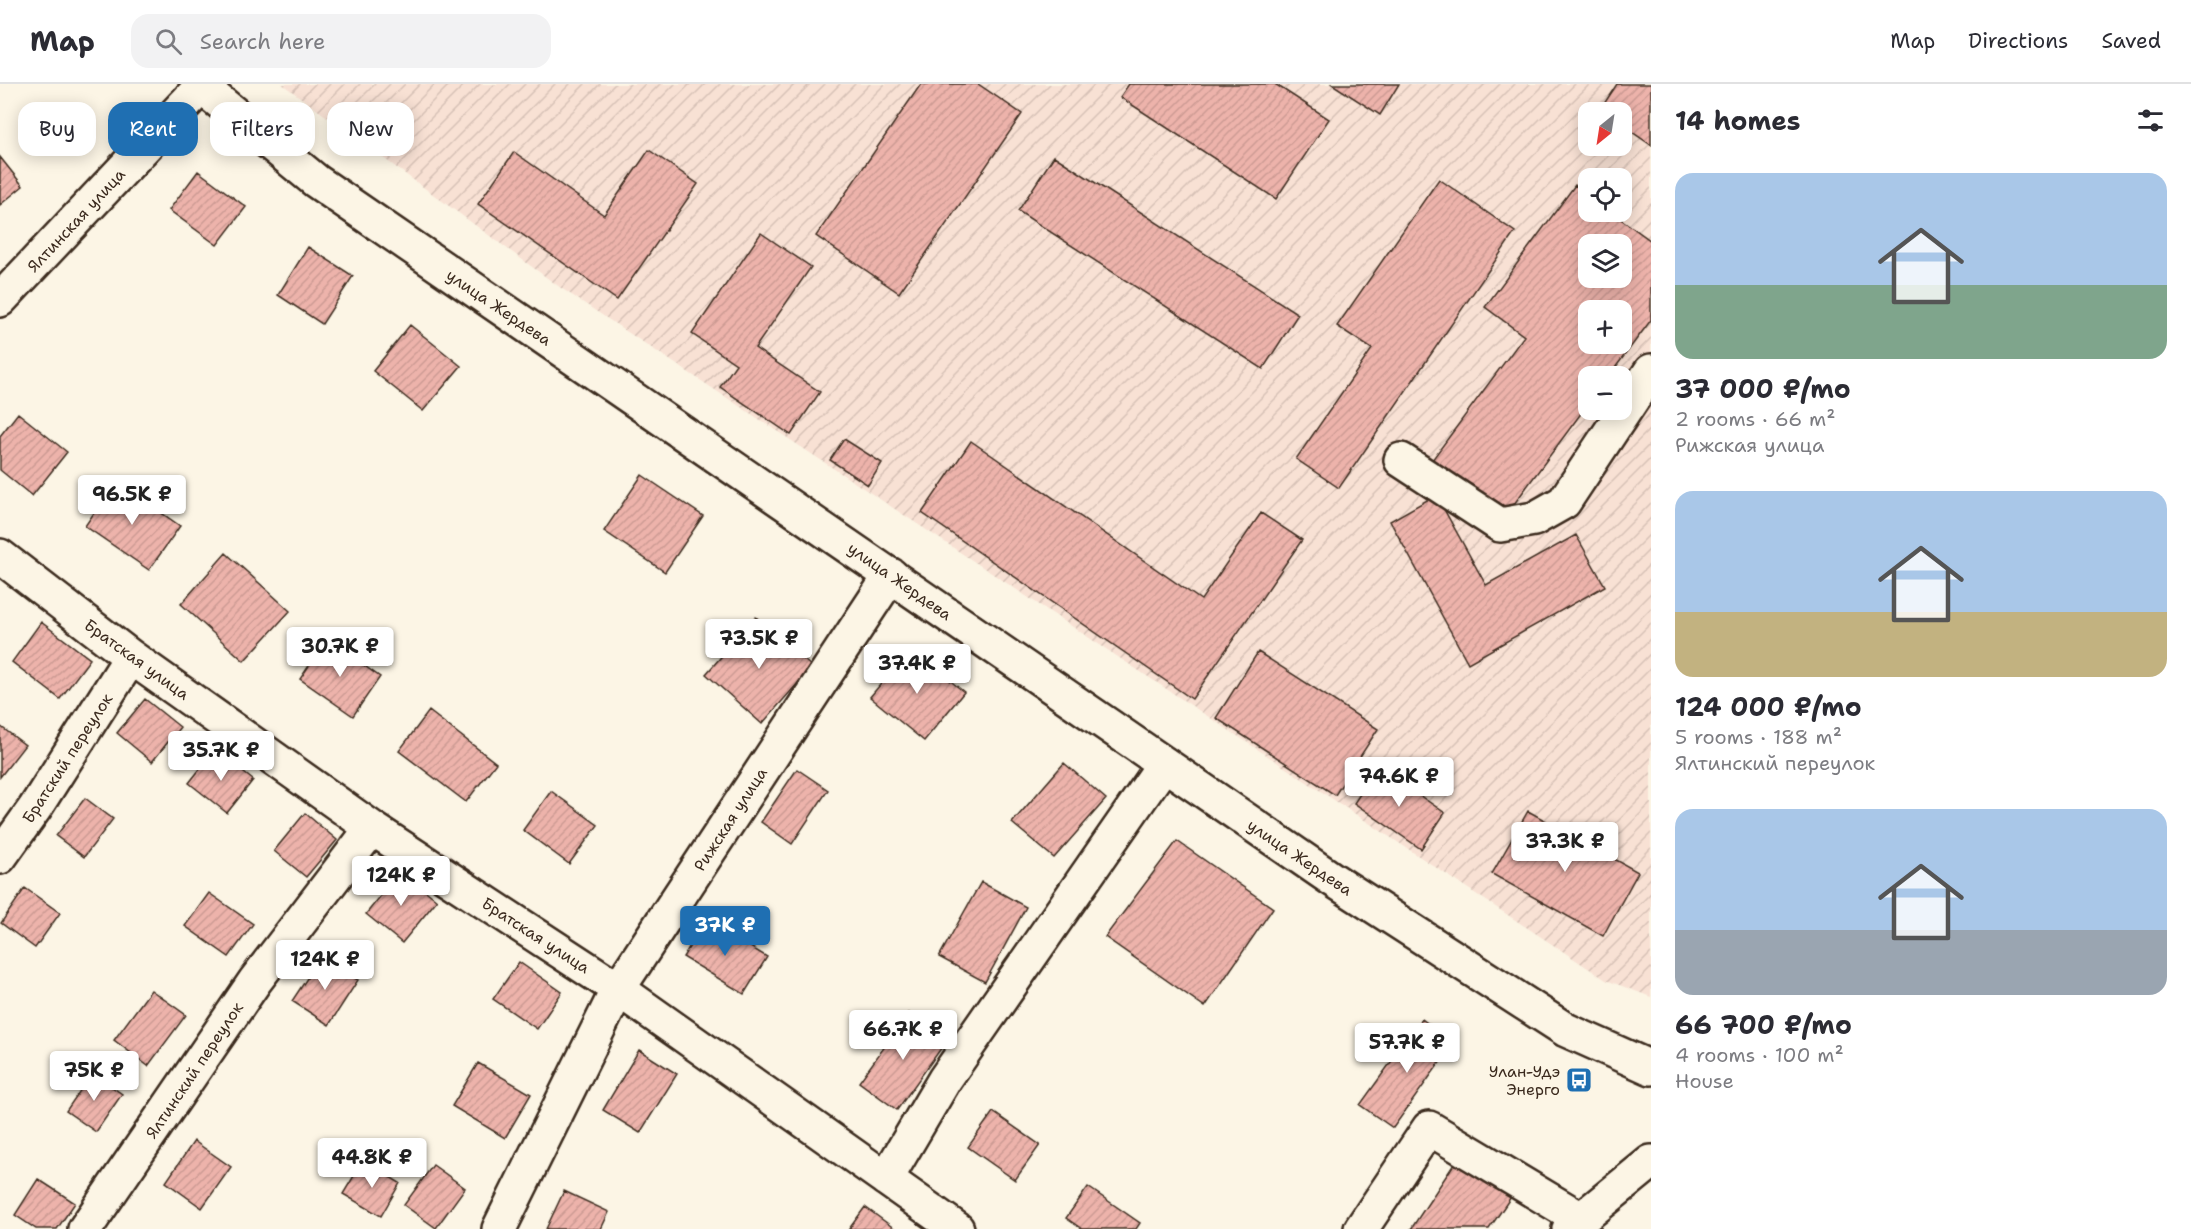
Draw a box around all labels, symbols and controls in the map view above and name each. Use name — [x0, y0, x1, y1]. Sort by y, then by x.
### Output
search box — [131, 14, 551, 68]
text: Map — [30, 22, 95, 60]
icon: search — [152, 25, 185, 58]
text: Search here — [200, 27, 325, 56]
text: Map — [1890, 27, 1935, 55]
text: Directions — [1968, 27, 2068, 55]
text: Saved — [2101, 27, 2161, 55]
chip: Buy — [18, 102, 96, 156]
chip: Rent — [108, 102, 198, 156]
chip: Filters — [210, 102, 315, 156]
chip: New — [327, 102, 414, 156]
north arrow — [1578, 102, 1632, 156]
map controls — [1578, 102, 1632, 420]
text: 14 homes — [1675, 103, 1801, 138]
icon: filters — [2134, 104, 2167, 137]
street label: Ялтинская улица — [23, 164, 130, 277]
button: locate — [1578, 168, 1632, 222]
icon: home — [1867, 212, 1975, 320]
button: layers — [1578, 234, 1632, 288]
street label: улица Жердева — [442, 264, 555, 350]
button: + — [1578, 300, 1632, 354]
button: − — [1578, 366, 1632, 420]
text: 37 000 ₽/mo — [1675, 371, 1851, 406]
text: 2 rooms · 66 m² — [1675, 406, 1836, 432]
text: Рижская улица — [1675, 432, 1824, 458]
pin: 96.5K ₽ — [77, 475, 187, 526]
text: 96.5K ₽ — [92, 481, 172, 507]
icon: home — [1867, 530, 1975, 638]
street label: улица Жердева — [844, 538, 956, 625]
street label: Братская улица — [80, 614, 193, 705]
pin: 73.5K ₽ — [704, 619, 814, 670]
text: 73.5K ₽ — [719, 625, 799, 651]
pin: 30.7K ₽ — [285, 627, 395, 678]
text: 30.7K ₽ — [301, 633, 379, 659]
pin: 37.4K ₽ — [862, 644, 972, 695]
text: 37.4K ₽ — [878, 650, 956, 676]
street label: Братский переулок — [18, 689, 118, 827]
text: 124 000 ₽/mo — [1675, 689, 1862, 724]
text: 5 rooms · 188 m² — [1675, 724, 1842, 750]
pin: 35.7K ₽ — [166, 731, 276, 782]
text: 35.7K ₽ — [182, 737, 260, 763]
text: Ялтинский переулок — [1675, 750, 1875, 776]
pin: 74.6K ₽ — [1344, 757, 1454, 808]
street label: Рижская улица — [689, 763, 772, 875]
text: 74.6K ₽ — [1359, 763, 1439, 789]
street label: улица Жердева — [1243, 814, 1356, 900]
pin: 37.3K ₽ — [1510, 822, 1620, 873]
text: 37.3K ₽ — [1525, 828, 1605, 854]
icon: home — [1867, 848, 1975, 956]
pin: 124K ₽ — [352, 856, 450, 907]
text: 124K ₽ — [366, 862, 436, 888]
street label: Братская улица — [478, 893, 594, 978]
pin: 37K ₽ — [683, 906, 767, 957]
text: 37K ₽ — [694, 912, 756, 938]
pin: 124K ₽ — [276, 940, 374, 991]
text: 124K ₽ — [290, 946, 360, 972]
street label: Ялтинский переулок — [141, 998, 248, 1143]
text: 66 700 ₽/mo — [1675, 1007, 1852, 1042]
pin: 66.7K ₽ — [848, 1010, 958, 1061]
text: 66.7K ₽ — [863, 1016, 943, 1042]
pin: 57.7K ₽ — [1352, 1023, 1462, 1074]
text: 57.7K ₽ — [1369, 1029, 1445, 1055]
text: 4 rooms · 100 m² — [1675, 1042, 1844, 1068]
pin: 75K ₽ — [52, 1051, 136, 1102]
text: 75K ₽ — [64, 1057, 124, 1083]
place label: Улан-Удэ Энерго — [1489, 1061, 1560, 1100]
bus stop icon: Улан-Удэ Энерго — [1564, 1065, 1594, 1095]
text: House — [1675, 1068, 1734, 1094]
pin: 44.8K ₽ — [317, 1138, 427, 1189]
text: 44.8K ₽ — [332, 1144, 412, 1170]

